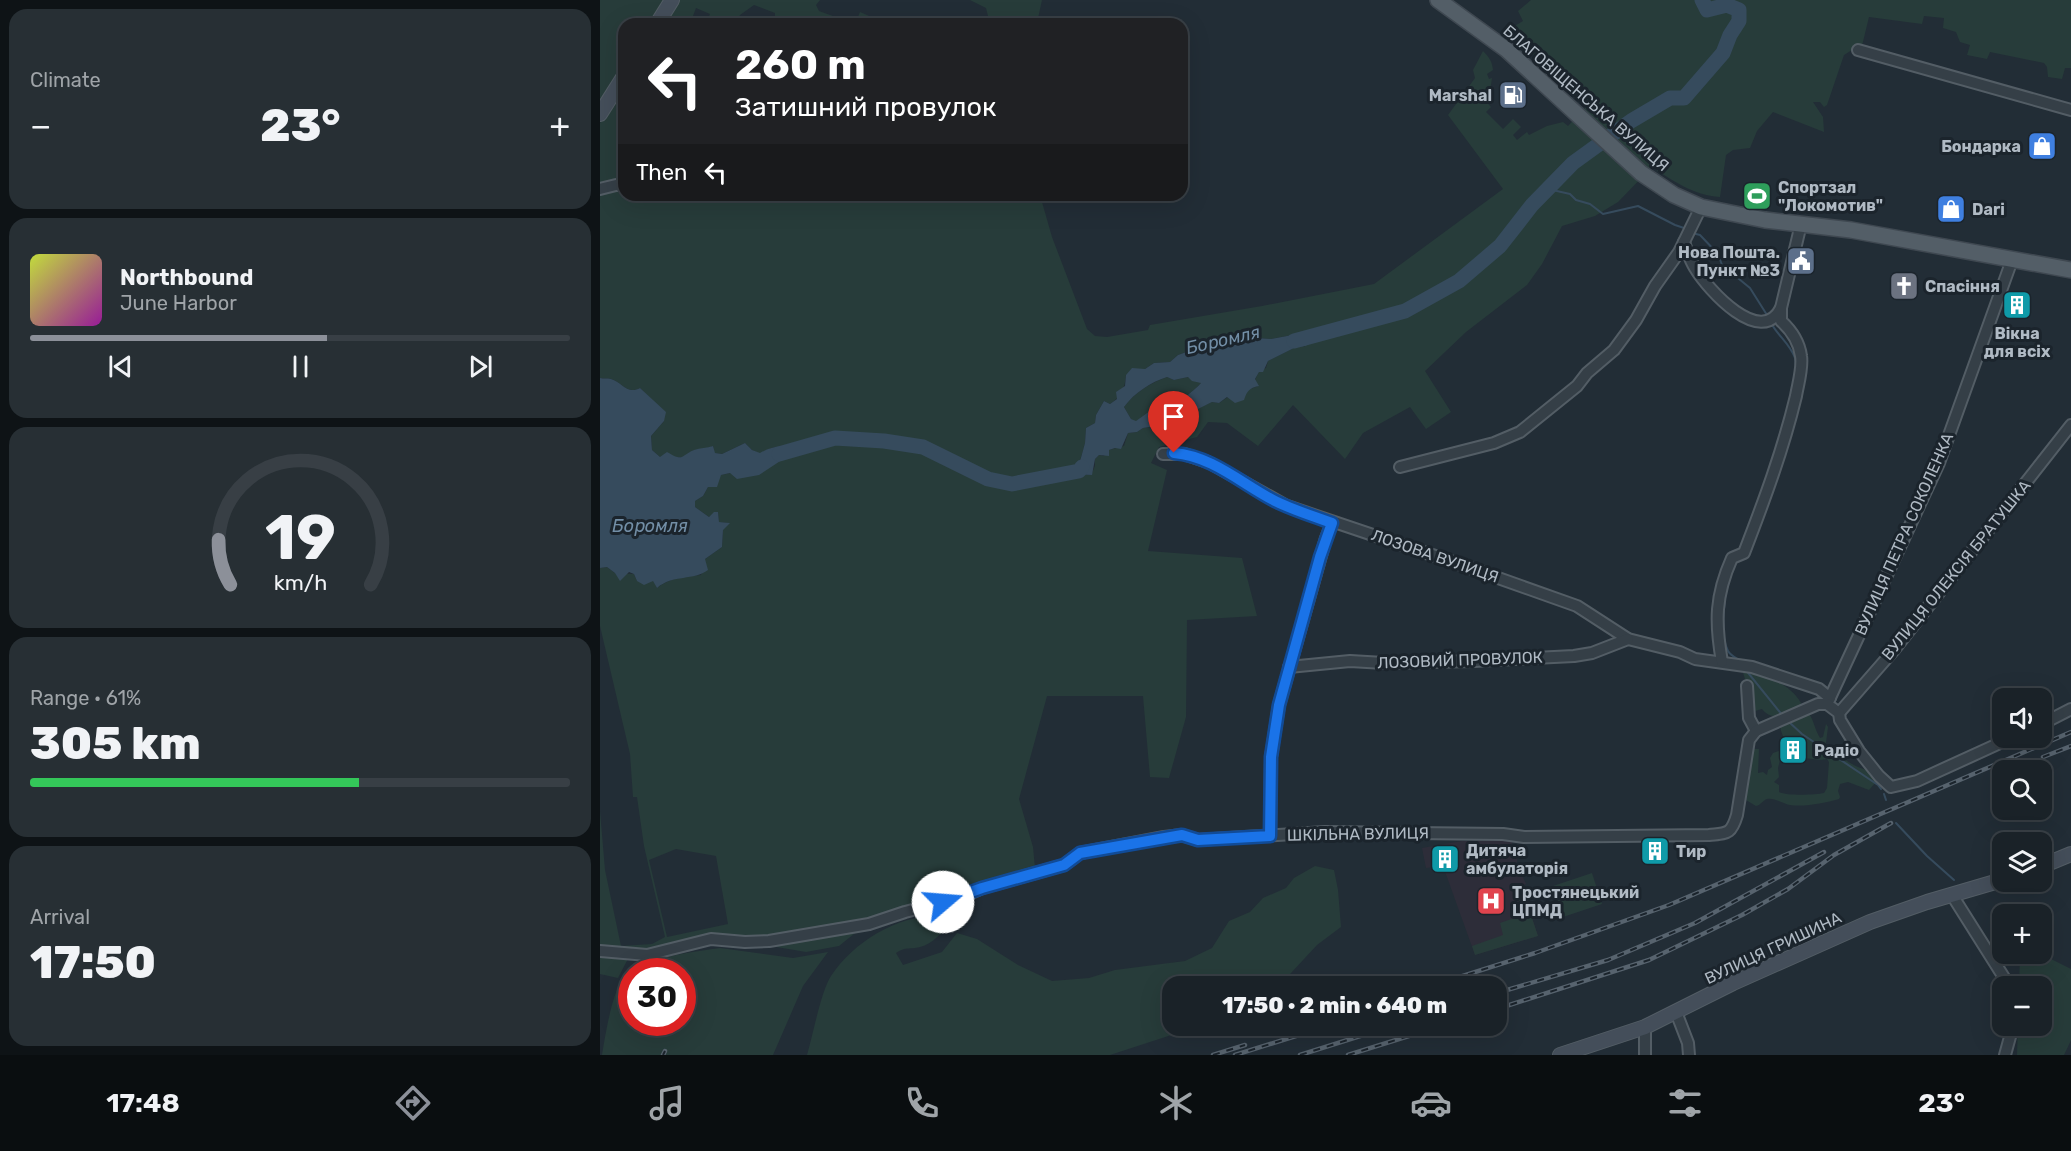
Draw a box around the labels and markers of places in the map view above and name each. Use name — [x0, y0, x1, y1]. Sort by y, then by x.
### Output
fuel station icon: Marshal — [1497, 79, 1529, 111]
place label: Marshal — [1429, 86, 1492, 105]
shop icon: Бондарка — [2026, 130, 2058, 162]
place label: Бондарка — [1941, 137, 2021, 156]
place label: Спортзал "Локомотив" — [1778, 178, 1883, 215]
sports icon: Спортзал "Локомотив" — [1741, 180, 1773, 212]
shop icon: Dari — [1935, 193, 1967, 225]
place label: Dari — [1972, 200, 2005, 219]
place label: Нова Пошта. Пункт №3 — [1678, 243, 1780, 280]
public building icon: Нова Пошта. Пункт №3 — [1785, 245, 1817, 277]
church icon: Спасіння — [1888, 270, 1920, 302]
place label: Спасіння — [1925, 277, 2000, 296]
building icon: Вікна для всіх — [2001, 289, 2033, 321]
place label: Вікна для всіх — [1984, 324, 2051, 361]
pin — [1148, 391, 1199, 453]
building icon: Радіо — [1777, 734, 1809, 766]
place label: Радіо — [1814, 741, 1859, 760]
building icon: Тир — [1639, 835, 1671, 867]
place label: Дитяча амбулаторія — [1466, 841, 1568, 878]
place label: Тир — [1676, 842, 1706, 861]
building icon: Дитяча амбулаторія — [1429, 843, 1461, 875]
place label: Тростянецький ЦПМД — [1512, 883, 1639, 920]
hospital icon: Тростянецький ЦПМД — [1475, 885, 1507, 917]

